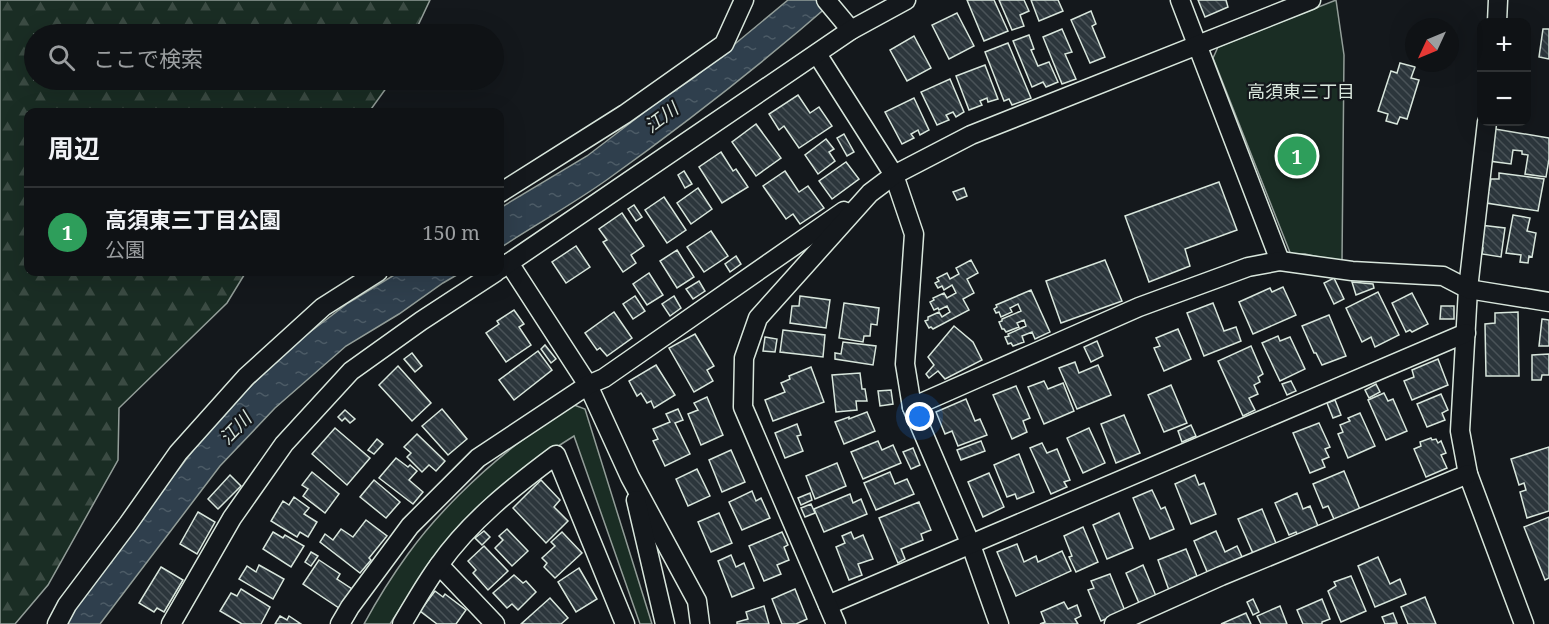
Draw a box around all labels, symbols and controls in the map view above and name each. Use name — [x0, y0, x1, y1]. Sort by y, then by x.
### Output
north arrow — [1405, 18, 1459, 72]
map controls — [1477, 18, 1531, 126]
button: + — [1477, 18, 1531, 72]
search box — [24, 24, 504, 90]
icon: search — [45, 41, 78, 74]
text: ここで検索 — [93, 43, 203, 73]
button: − — [1477, 72, 1531, 126]
district label: 高須東三丁目 — [1247, 79, 1355, 103]
water label: 江川 — [639, 95, 684, 137]
text: 周辺 — [48, 130, 100, 166]
pin: 1 — [1278, 134, 1316, 178]
text: 高須東三丁目公園 — [105, 204, 281, 234]
text: 1 — [62, 219, 73, 246]
text: 150 m — [422, 219, 480, 246]
text: 公園 — [105, 236, 145, 263]
your location — [905, 402, 934, 431]
water label: 江川 — [214, 405, 258, 449]

